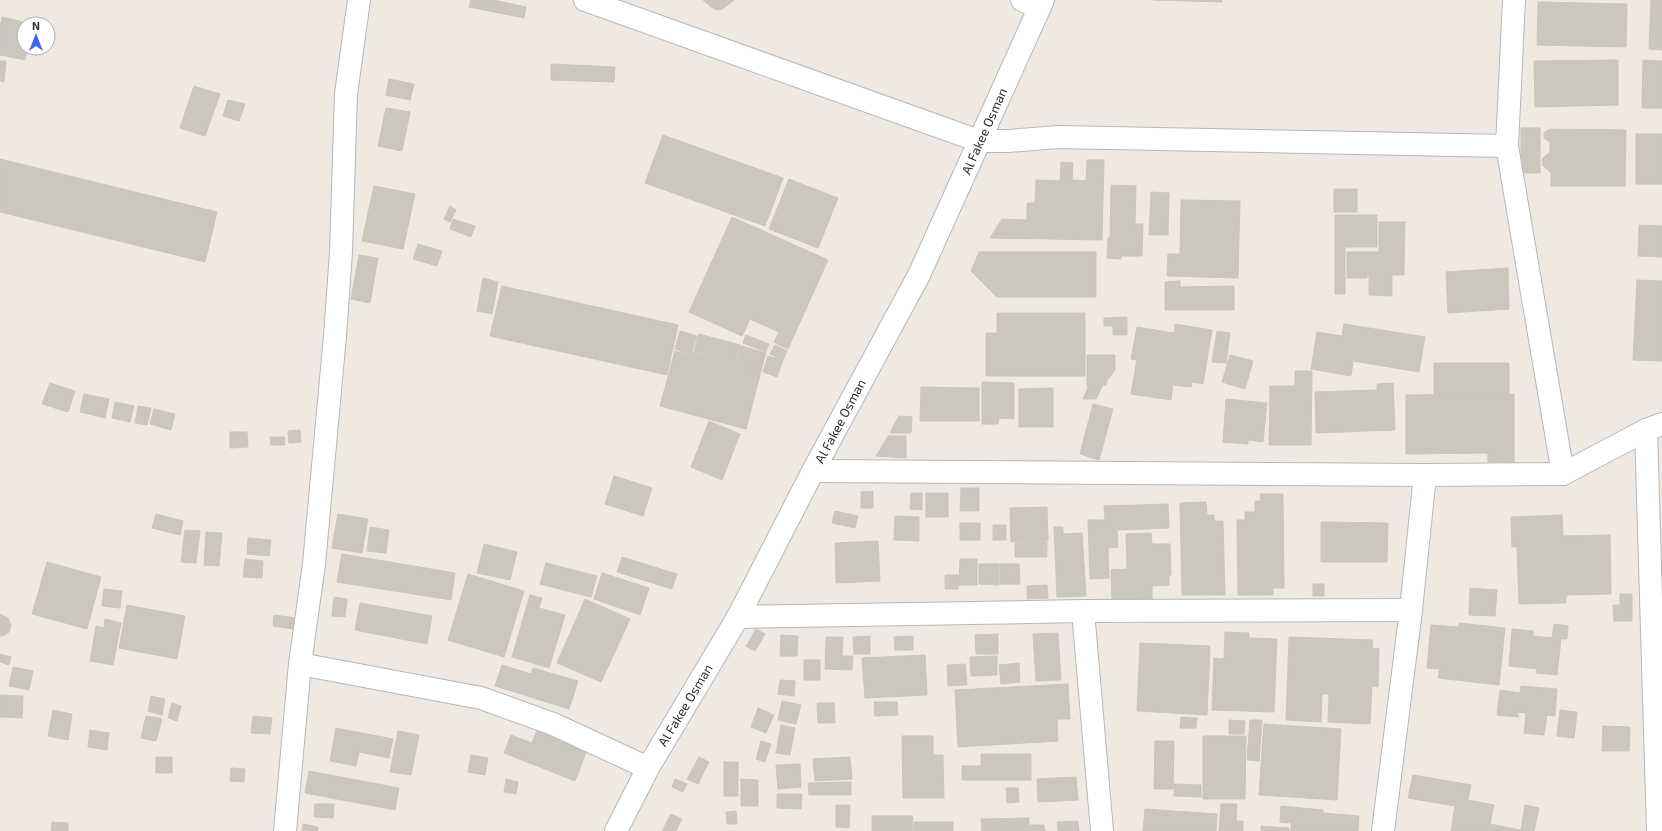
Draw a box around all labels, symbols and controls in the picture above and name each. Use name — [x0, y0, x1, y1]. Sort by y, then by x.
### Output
north arrow — [16, 16, 56, 56]
text: N — [32, 19, 40, 32]
street label: Al Fakee Osman — [958, 85, 1010, 177]
street label: Al Fakee Osman — [811, 376, 869, 466]
street label: Al Fakee Osman — [654, 661, 716, 749]

